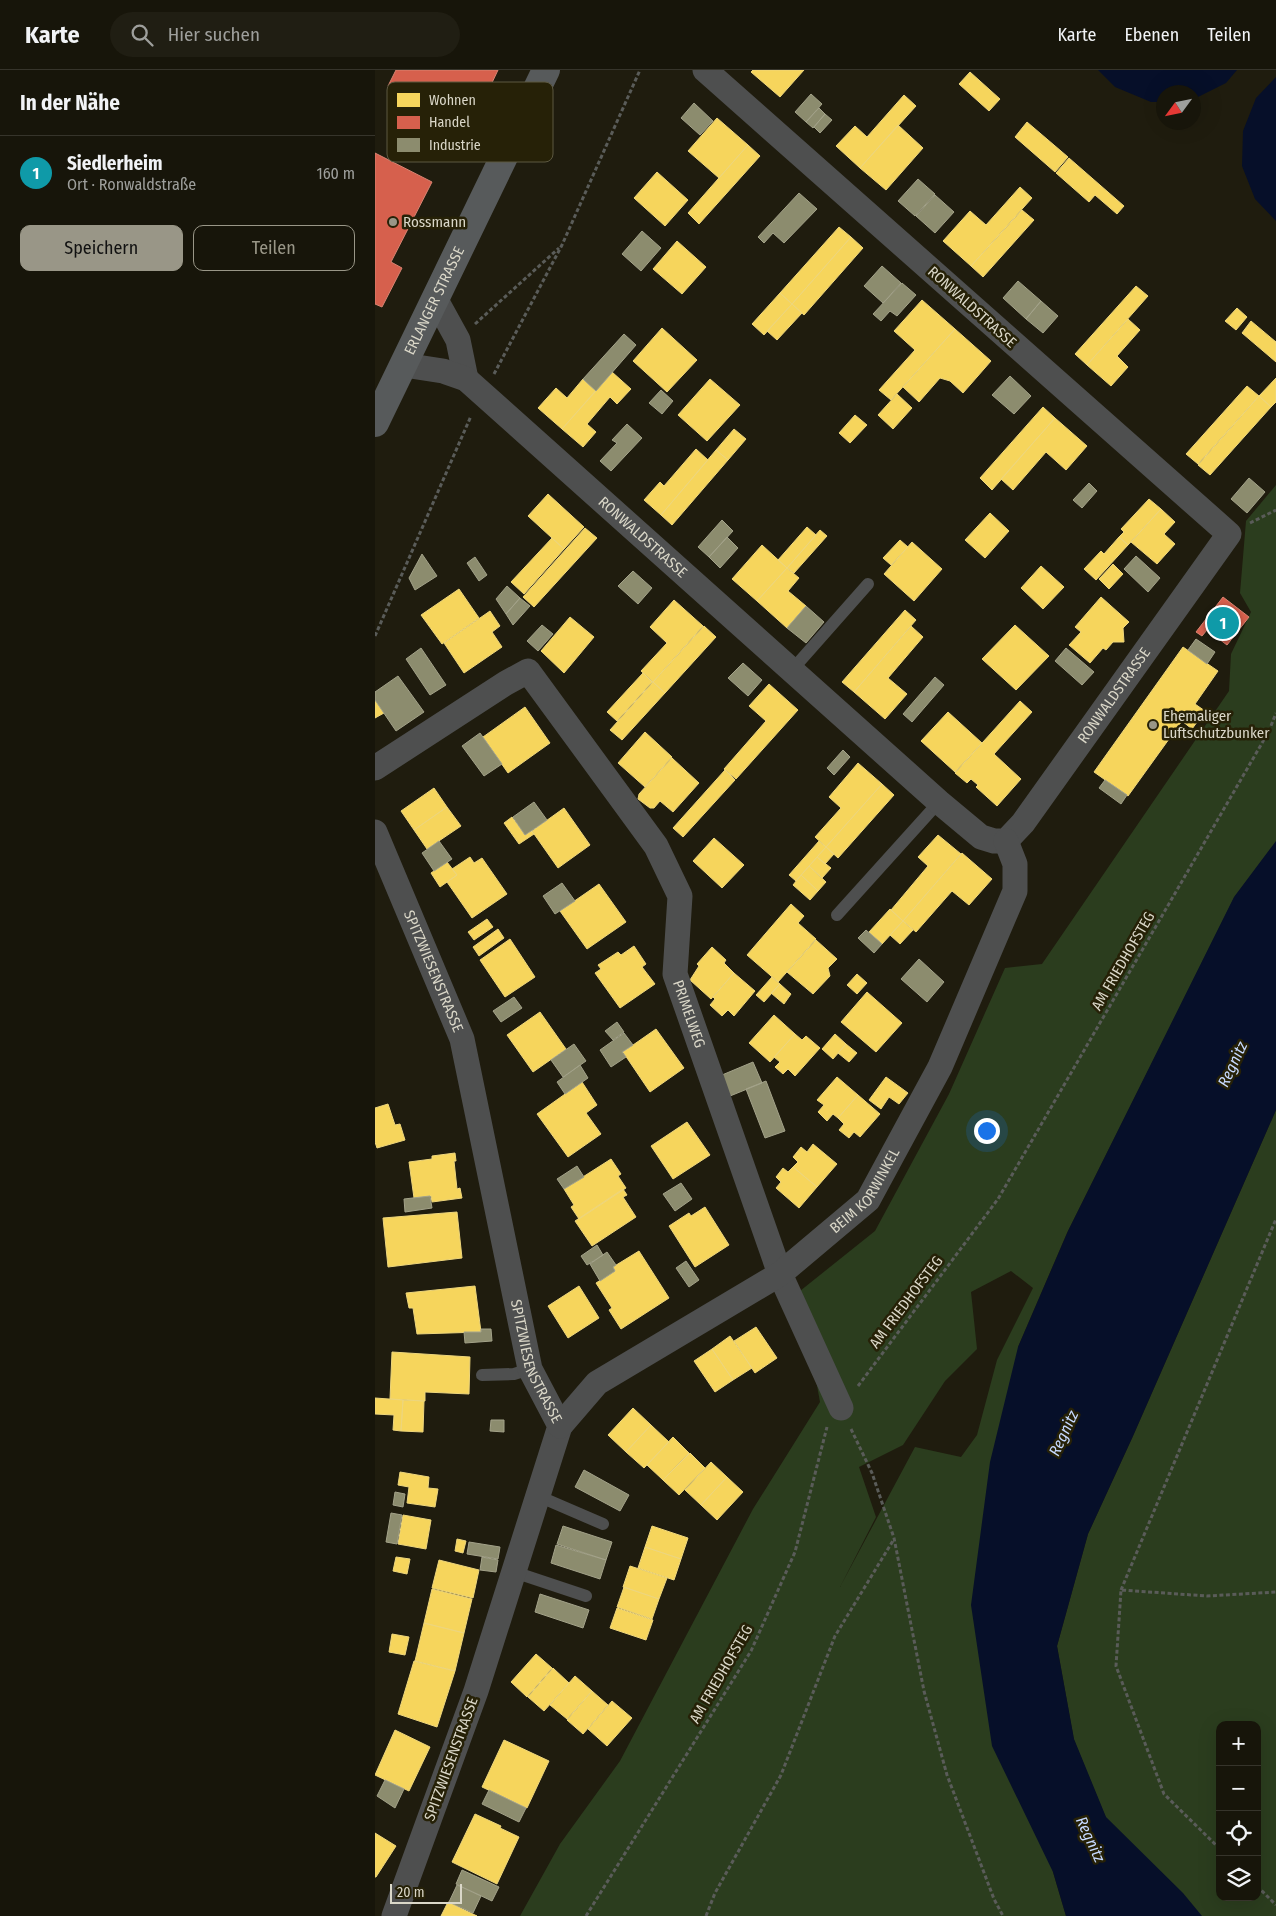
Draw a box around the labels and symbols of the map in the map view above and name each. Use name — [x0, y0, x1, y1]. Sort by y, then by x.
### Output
legend — [387, 82, 553, 162]
north arrow — [1156, 85, 1201, 130]
text: Wohnen — [429, 92, 476, 109]
text: Handel — [429, 114, 470, 131]
text: Industrie — [429, 137, 481, 154]
place label: Rossmann — [403, 213, 466, 231]
marker: Rossmann — [387, 216, 399, 228]
street label: ERLANGER STRASSE — [400, 243, 468, 358]
street label: RONWALDSTRASSE — [924, 263, 1020, 351]
street label: RONWALDSTRASSE — [595, 493, 691, 581]
pin: 1 — [1207, 604, 1239, 642]
street label: RONWALDSTRASSE — [1074, 644, 1154, 747]
place label: Ehemaliger Luftschutzbunker — [1163, 707, 1270, 742]
marker: Ehemaliger Luftschutzbunker — [1147, 719, 1159, 731]
street label: SPITZWIESENSTRASSE — [400, 907, 467, 1035]
street label: AM FRIEDHOFSTEG — [1088, 909, 1158, 1013]
street label: PRIMELWEG — [669, 978, 709, 1050]
water label: Regnitz — [1214, 1038, 1252, 1090]
your location — [974, 1118, 1000, 1144]
street label: BEIM KORWINKEL — [826, 1145, 904, 1237]
street label: AM FRIEDHOFSTEG — [865, 1252, 947, 1352]
street label: SPITZWIESENSTRASSE — [507, 1298, 566, 1426]
water label: Regnitz — [1045, 1407, 1083, 1459]
street label: AM FRIEDHOFSTEG — [686, 1622, 756, 1726]
street label: SPITZWIESENSTRASSE — [420, 1695, 482, 1823]
water label: Regnitz — [1072, 1813, 1110, 1866]
scale bar — [390, 1881, 463, 1904]

